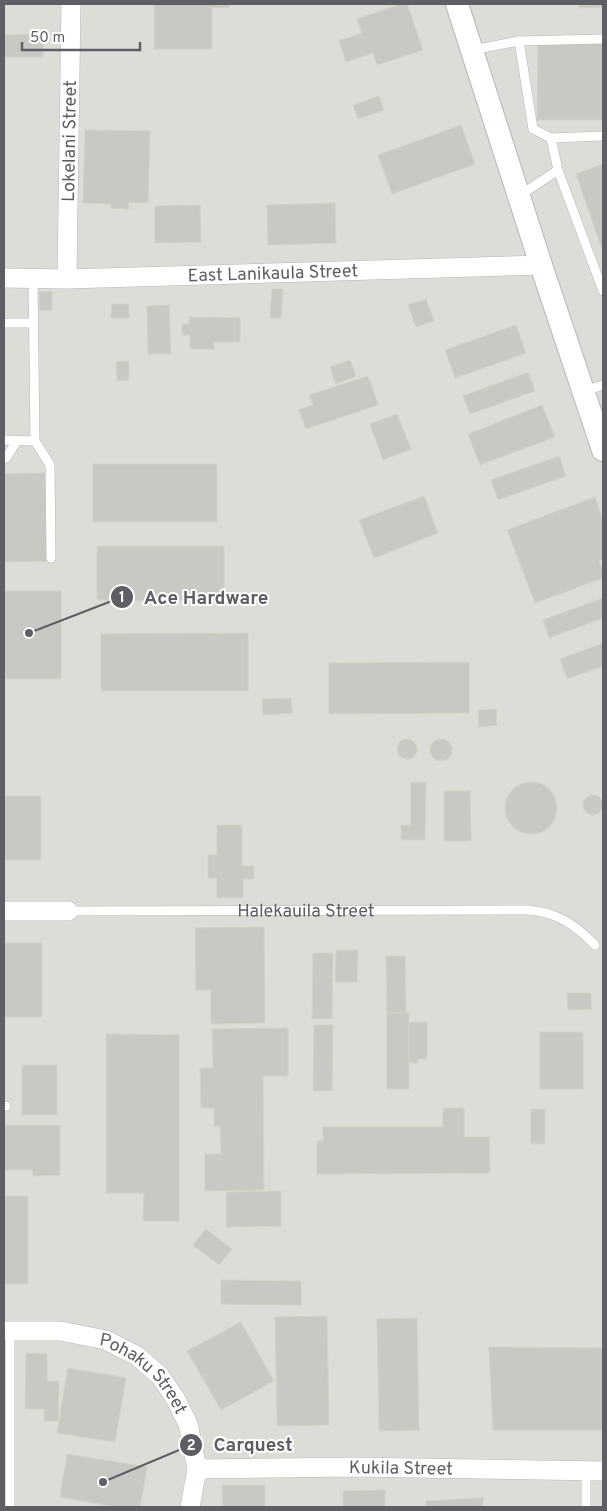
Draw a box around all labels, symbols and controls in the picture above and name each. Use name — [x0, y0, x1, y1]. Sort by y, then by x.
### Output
scale bar — [22, 20, 140, 52]
text: 50 m — [30, 29, 65, 48]
street label: Lokelani Street — [58, 80, 83, 202]
street label: East Lanikaula Street — [187, 260, 359, 288]
callout: Ace Hardware — [109, 580, 279, 614]
text: Ace Hardware — [144, 587, 268, 611]
text: 1 — [119, 589, 125, 608]
street label: Halekauila Street — [237, 900, 375, 924]
street label: Pohaku Street — [98, 1329, 191, 1418]
callout: Carquest — [178, 1428, 302, 1462]
text: Carquest — [213, 1434, 293, 1458]
text: 2 — [186, 1437, 196, 1456]
street label: Kukila Street — [349, 1457, 453, 1482]

